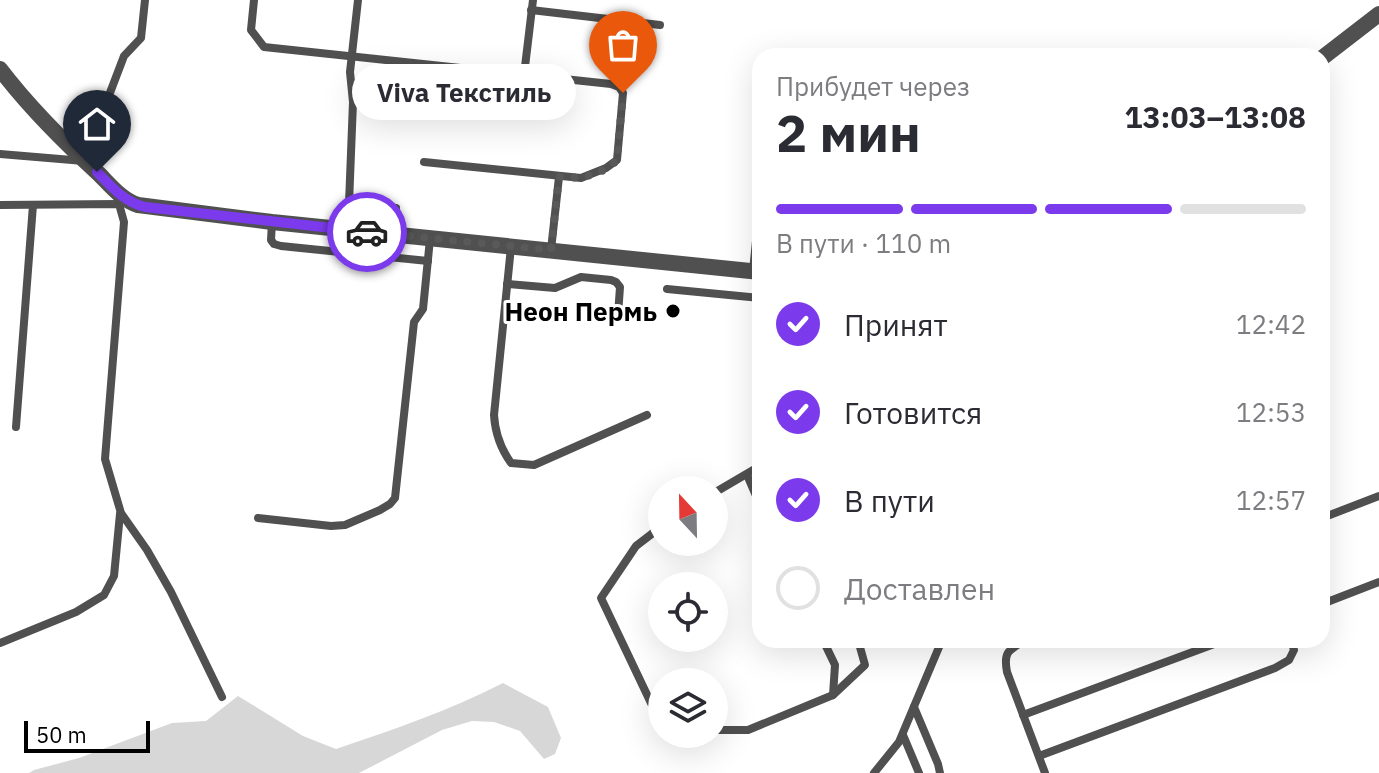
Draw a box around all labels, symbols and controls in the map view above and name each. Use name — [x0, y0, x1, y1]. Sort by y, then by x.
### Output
pin — [589, 11, 657, 93]
icon: bag — [601, 23, 645, 67]
callout: Viva Текстиль — [351, 65, 575, 121]
text: Прибудет через — [776, 69, 970, 103]
text: Viva Текстиль — [377, 75, 551, 109]
pin — [63, 90, 131, 172]
text: 13:03–13:08 — [1125, 97, 1306, 136]
text: 2 мин — [776, 99, 921, 166]
icon: home — [75, 102, 119, 146]
courier — [327, 192, 407, 272]
icon: car — [345, 210, 389, 254]
text: В пути · 110 m — [776, 226, 951, 260]
place label: Неон Пермь — [505, 294, 657, 328]
marker: Неон Пермь — [664, 302, 682, 320]
icon: check — [776, 302, 820, 346]
text: Принят — [844, 305, 948, 344]
text: 12:42 — [1236, 307, 1306, 341]
icon: check — [776, 390, 820, 434]
text: Готовится — [844, 393, 982, 432]
text: 12:53 — [1236, 395, 1306, 429]
north arrow — [648, 476, 728, 556]
map controls — [648, 476, 728, 748]
icon: check — [776, 478, 820, 522]
text: В пути — [844, 481, 935, 520]
text: 12:57 — [1236, 483, 1306, 517]
text: Доставлен — [844, 569, 995, 608]
button: locate — [648, 572, 728, 652]
button: layers — [648, 668, 728, 748]
scale bar — [24, 717, 150, 753]
text: 50 m — [36, 720, 87, 749]

